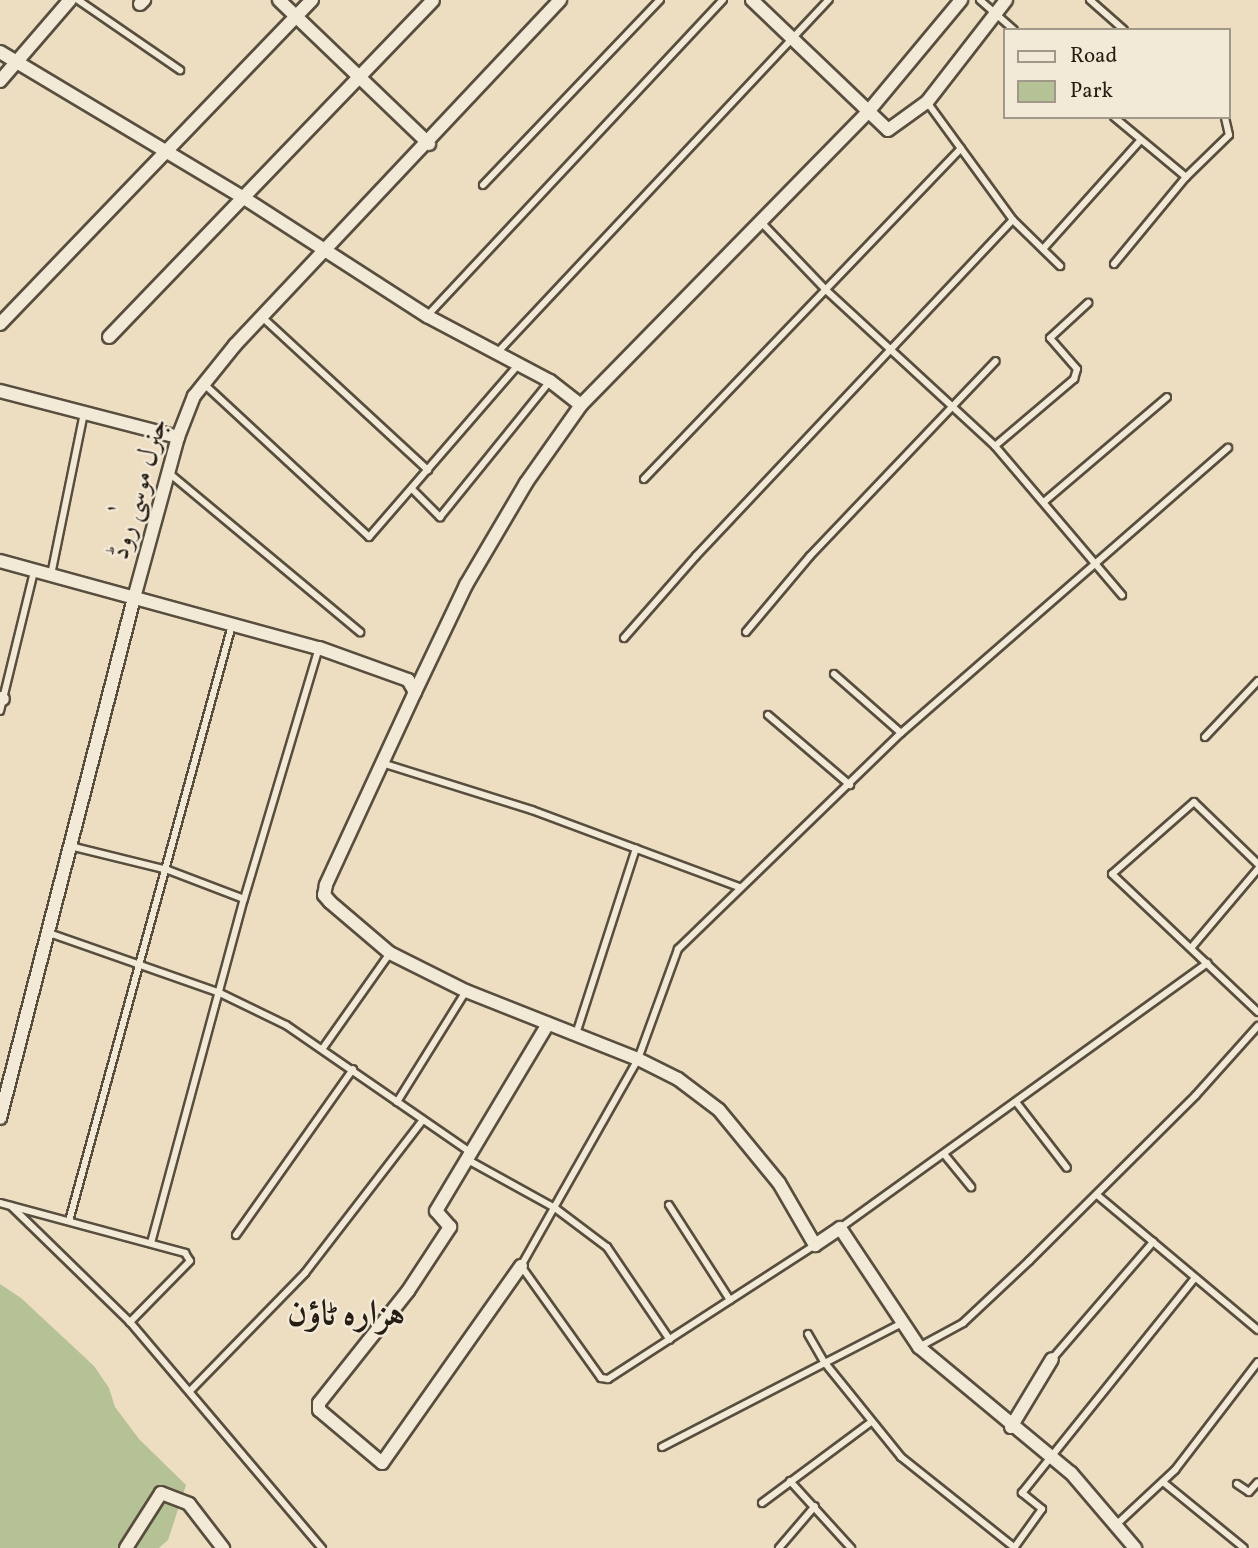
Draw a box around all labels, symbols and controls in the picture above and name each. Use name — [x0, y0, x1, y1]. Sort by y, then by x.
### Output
legend — [1002, 28, 1230, 119]
text: Road — [1070, 42, 1117, 71]
text: Park — [1070, 77, 1113, 106]
street label: جنرل موسیٰ روڈ — [104, 414, 176, 564]
district label: ہزارہ ٹاؤن — [287, 1294, 405, 1336]

